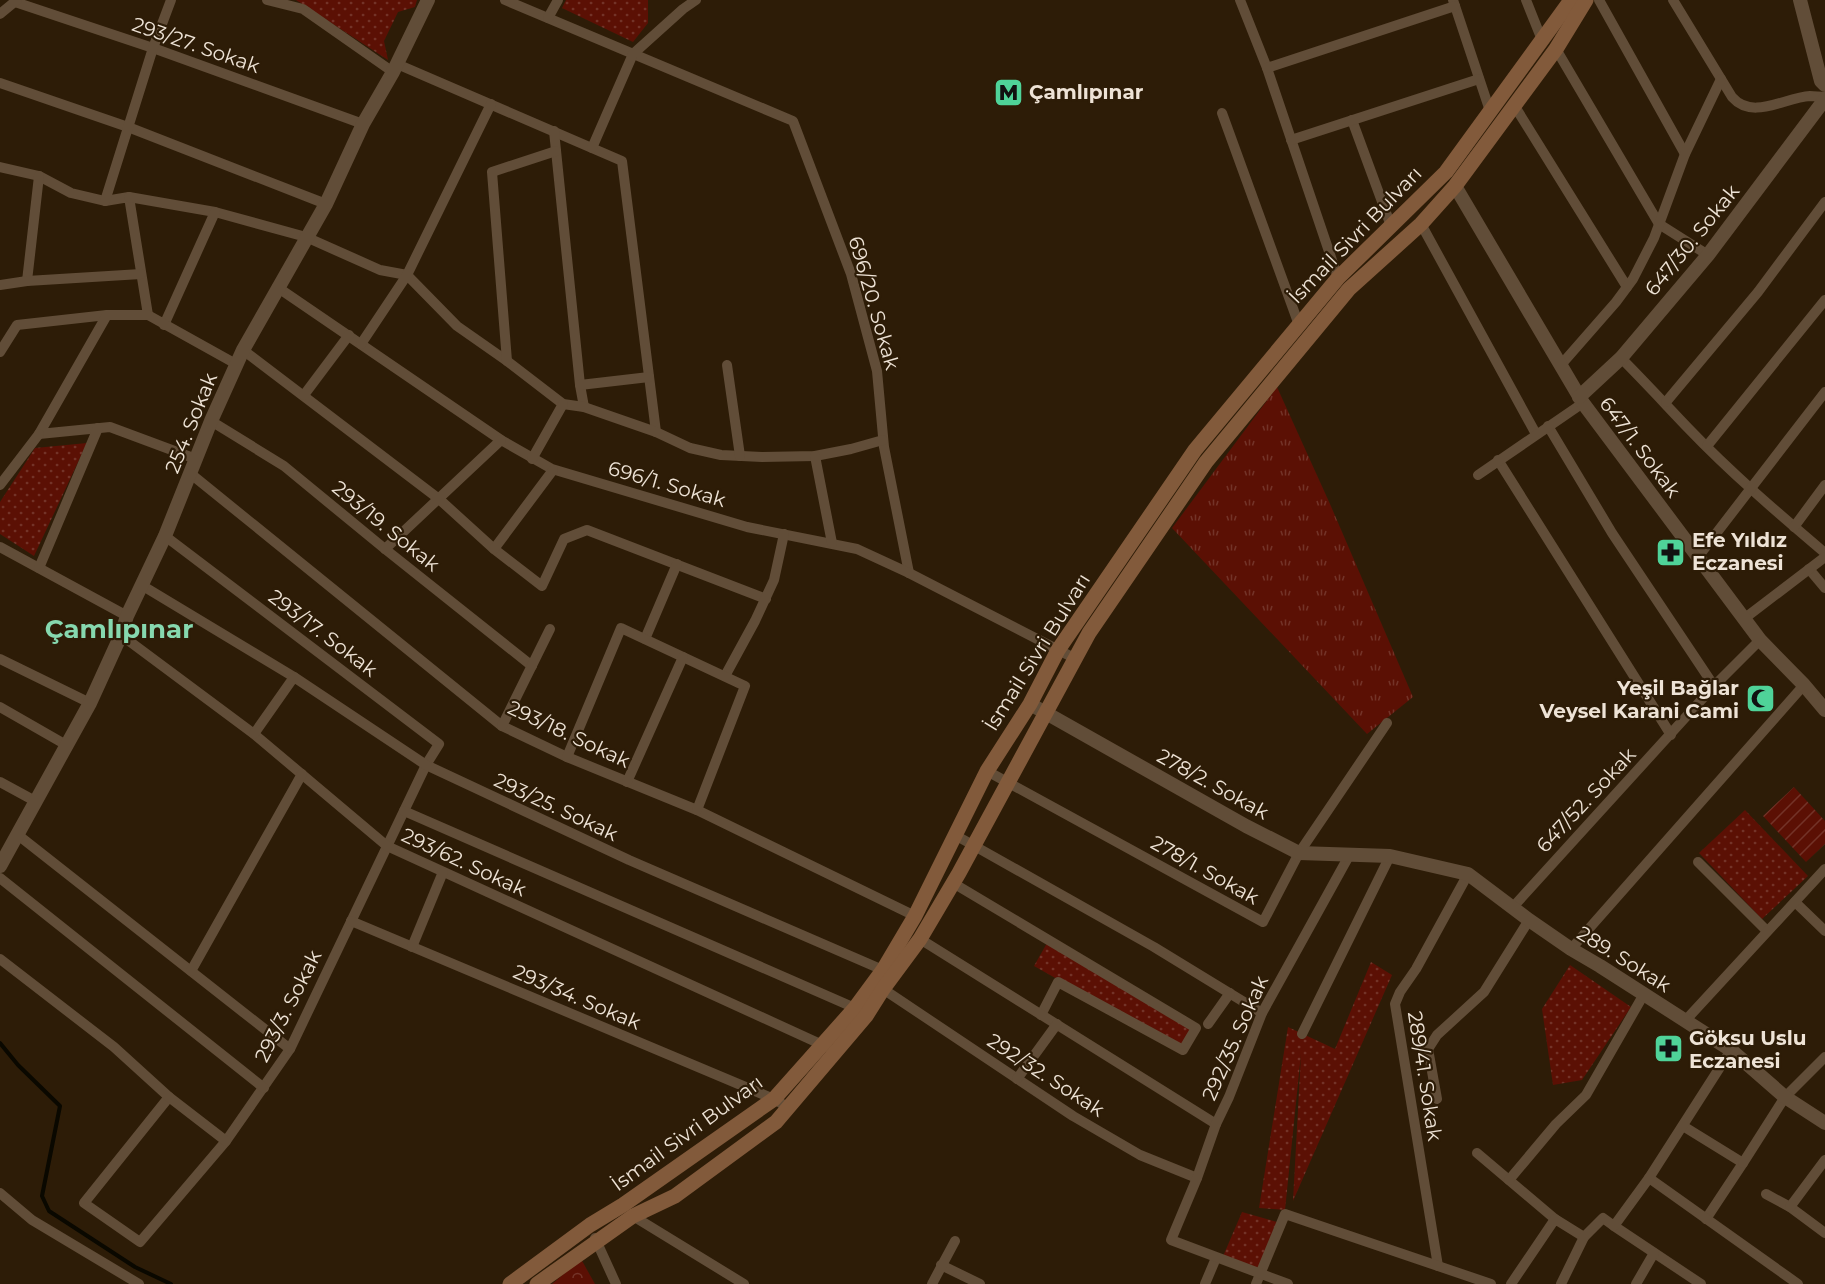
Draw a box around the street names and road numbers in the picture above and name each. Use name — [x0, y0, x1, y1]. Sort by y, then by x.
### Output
street label: 293/27. Sokak — [129, 12, 263, 78]
street label: İsmail Sivri Bulvarı — [1283, 161, 1427, 309]
street label: 647/30. Sokak — [1640, 180, 1744, 300]
street label: 696/20. Sokak — [843, 234, 905, 372]
street label: 254. Sokak — [160, 369, 222, 477]
street label: 647/1. Sokak — [1594, 392, 1686, 502]
street label: 696/1. Sokak — [605, 456, 729, 512]
street label: 293/19. Sokak — [328, 475, 444, 577]
street label: İsmail Sivri Bulvarı — [979, 569, 1095, 735]
street label: 293/17. Sokak — [264, 584, 382, 682]
street label: 293/18. Sokak — [504, 695, 634, 773]
street label: 647/52. Sokak — [1531, 743, 1641, 857]
street label: 278/2. Sokak — [1153, 744, 1273, 824]
street label: 293/25. Sokak — [490, 768, 622, 846]
street label: 293/62. Sokak — [398, 823, 530, 901]
street label: 278/1. Sokak — [1147, 830, 1263, 910]
street label: 289. Sokak — [1573, 921, 1675, 997]
street label: 293/3. Sokak — [250, 946, 327, 1066]
street label: 293/34. Sokak — [510, 959, 644, 1035]
street label: 292/35. Sokak — [1197, 972, 1273, 1104]
street label: 289/41. Sokak — [1403, 1009, 1447, 1143]
street label: 292/32. Sokak — [983, 1028, 1109, 1122]
street label: İsmail Sivri Bulvarı — [607, 1070, 767, 1196]

